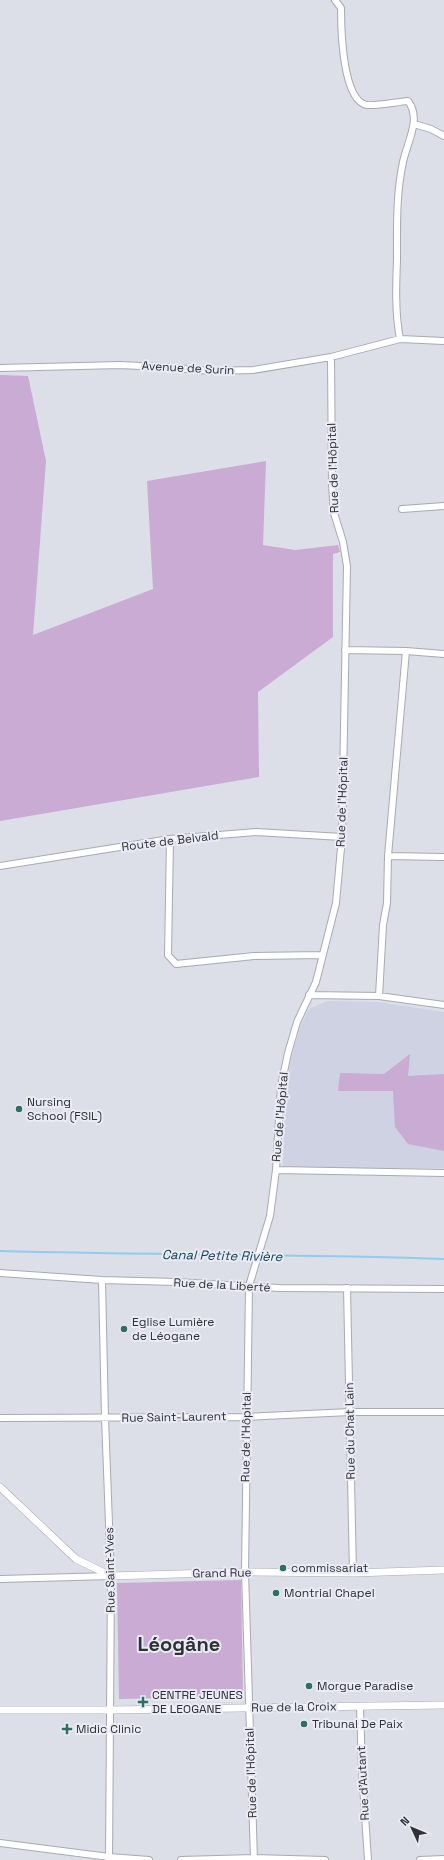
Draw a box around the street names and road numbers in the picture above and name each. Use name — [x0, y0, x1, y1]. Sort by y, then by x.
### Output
street label: Avenue de Surin — [141, 358, 235, 378]
street label: Rue de l'Hôpital — [323, 423, 343, 513]
street label: Rue de l'Hôpital — [332, 757, 352, 847]
street label: Route de Belvald — [121, 827, 219, 855]
street label: Rue de l'Hôpital — [268, 1071, 292, 1163]
street label: Rue de la Liberté — [173, 1274, 271, 1296]
street label: Rue du Chat Lain — [341, 1382, 359, 1480]
street label: Rue de l'Hôpital — [237, 1392, 255, 1482]
street label: Rue Saint-Laurent — [121, 1408, 227, 1426]
street label: Rue Saint-Yves — [101, 1527, 119, 1613]
street label: Grand Rue — [192, 1564, 252, 1582]
street label: Rue de la Croix — [251, 1698, 337, 1716]
street label: Rue de l'Hôpital — [241, 1728, 261, 1818]
street label: Rue d'Autant — [353, 1745, 373, 1821]

